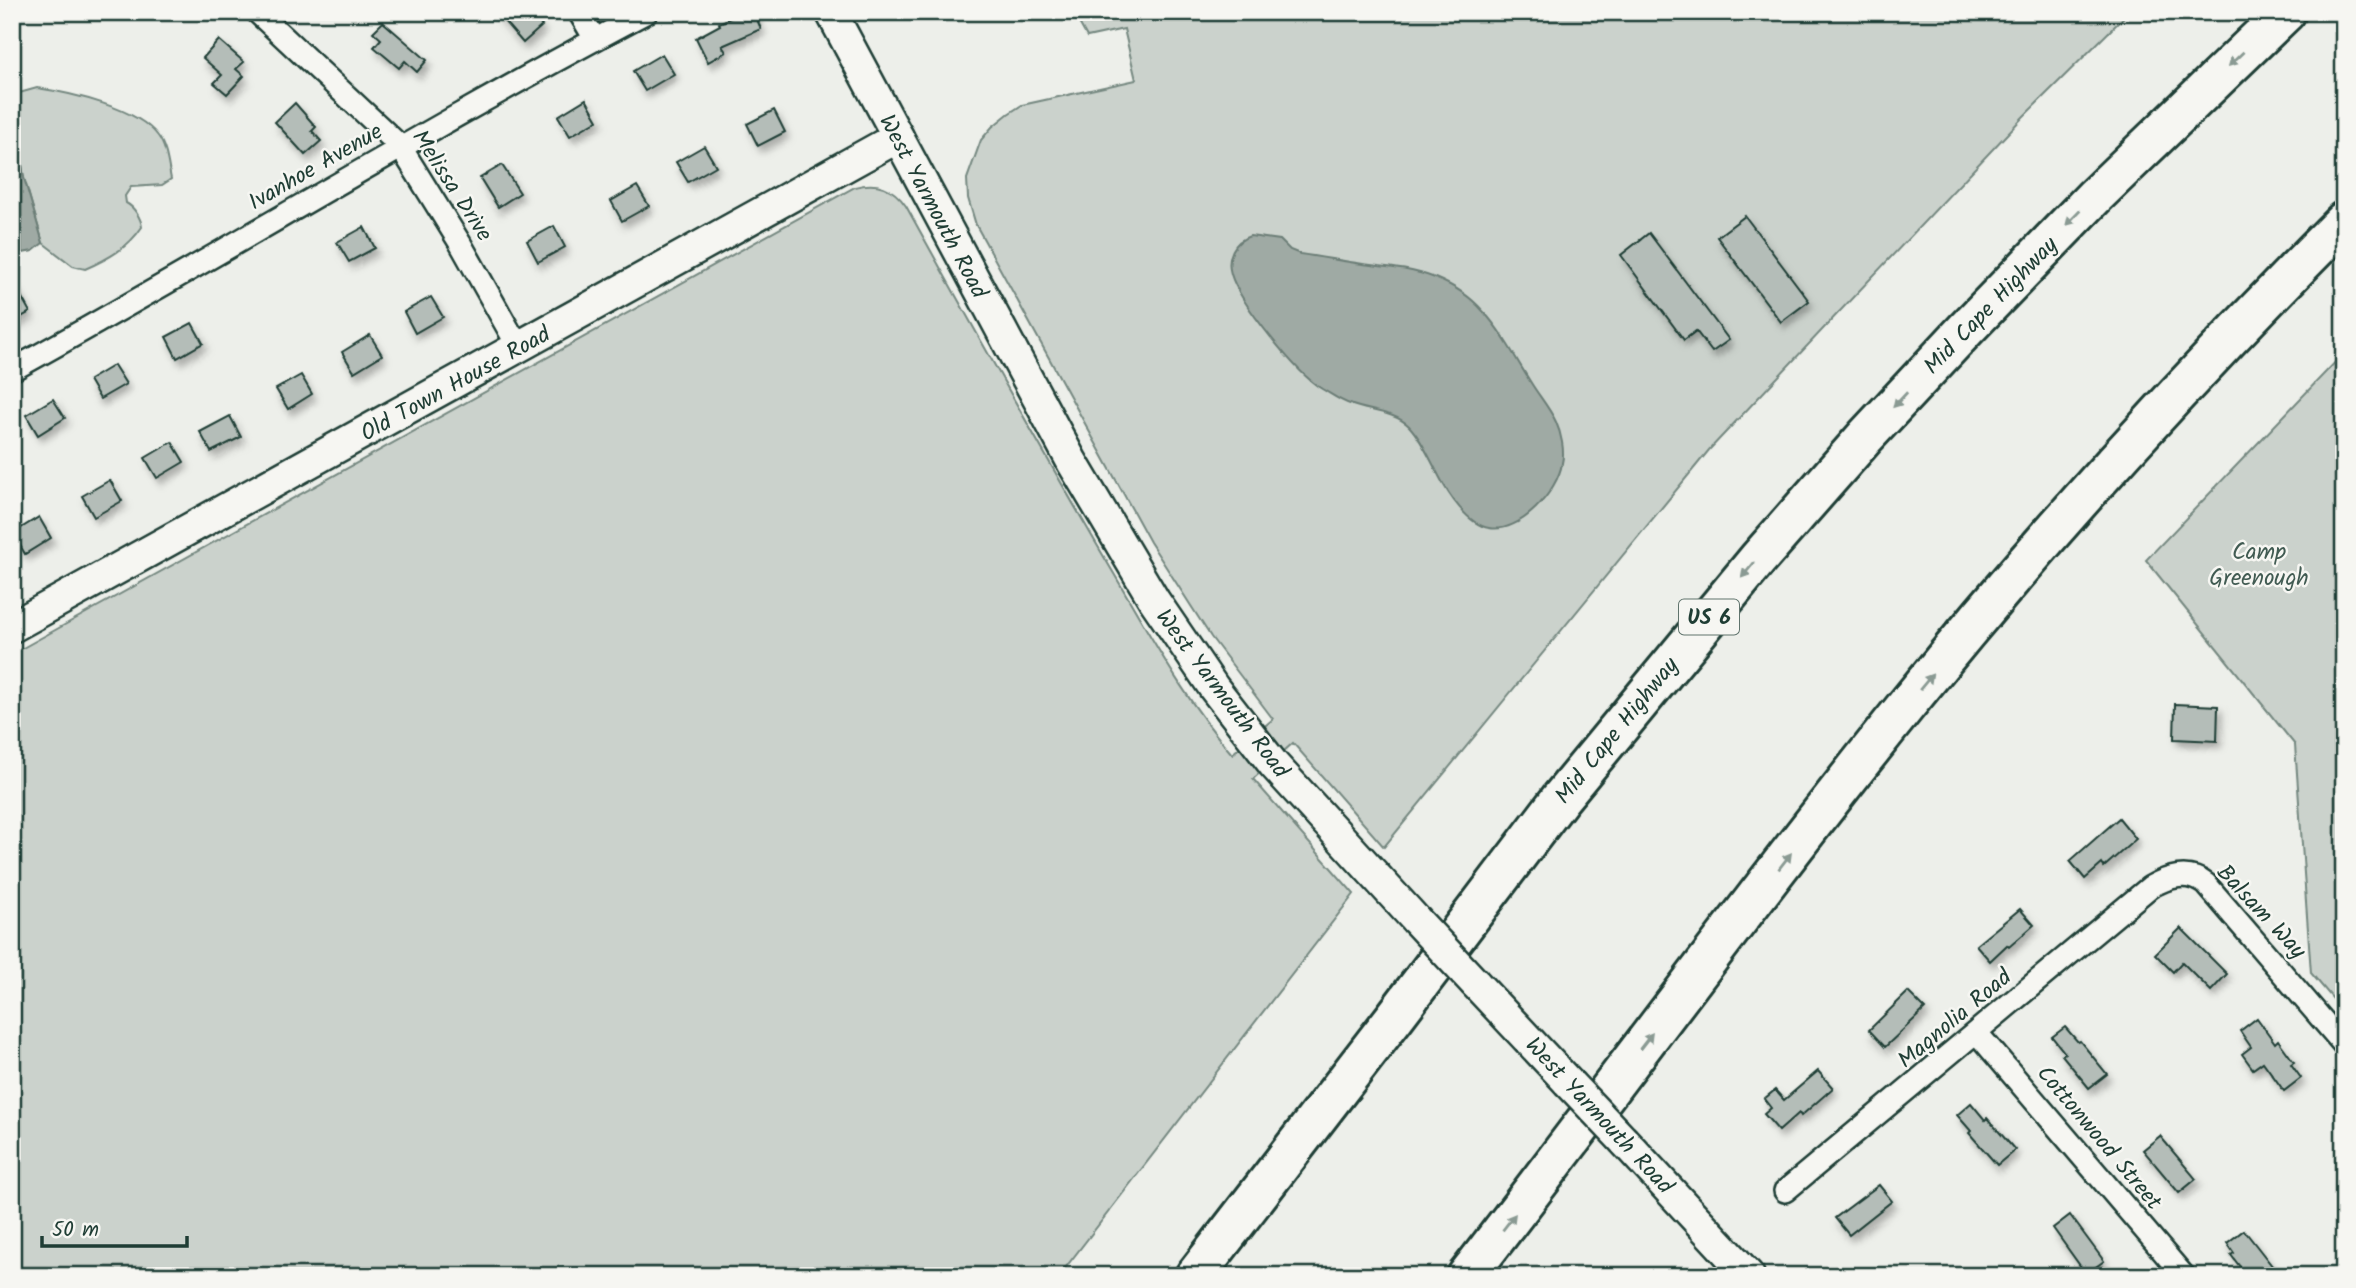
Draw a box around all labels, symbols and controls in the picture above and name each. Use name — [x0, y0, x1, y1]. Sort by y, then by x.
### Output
one-way arrow — [2227, 50, 2244, 67]
street label: West Yarmouth Road — [868, 108, 996, 306]
street label: Ivanhoe Avenue — [242, 115, 390, 221]
street label: Melissa Drive — [402, 123, 501, 249]
one-way arrow — [2066, 209, 2082, 226]
street label: Mid Cape Highway — [1916, 229, 2067, 384]
street label: Old Town House Road — [354, 317, 558, 452]
one-way arrow — [1891, 392, 1908, 409]
park label: Camp Greenough — [2209, 535, 2309, 597]
one-way arrow — [1741, 562, 1756, 579]
road number: US 6 — [1679, 600, 1739, 634]
street label: West Yarmouth Road — [1146, 602, 1298, 787]
street label: Mid Cape Highway — [1547, 650, 1689, 813]
one-way arrow — [1918, 673, 1934, 691]
one-way arrow — [1778, 852, 1793, 870]
street label: Balsam Way — [2207, 857, 2314, 968]
street label: Magnolia Road — [1890, 960, 2021, 1078]
street label: West Yarmouth Road — [1516, 1029, 1682, 1204]
one-way arrow — [1639, 1032, 1654, 1050]
street label: Cottonwood Street — [2027, 1058, 2171, 1220]
scale bar — [42, 1204, 187, 1248]
one-way arrow — [1501, 1213, 1515, 1231]
text: 50 m — [52, 1214, 99, 1247]

